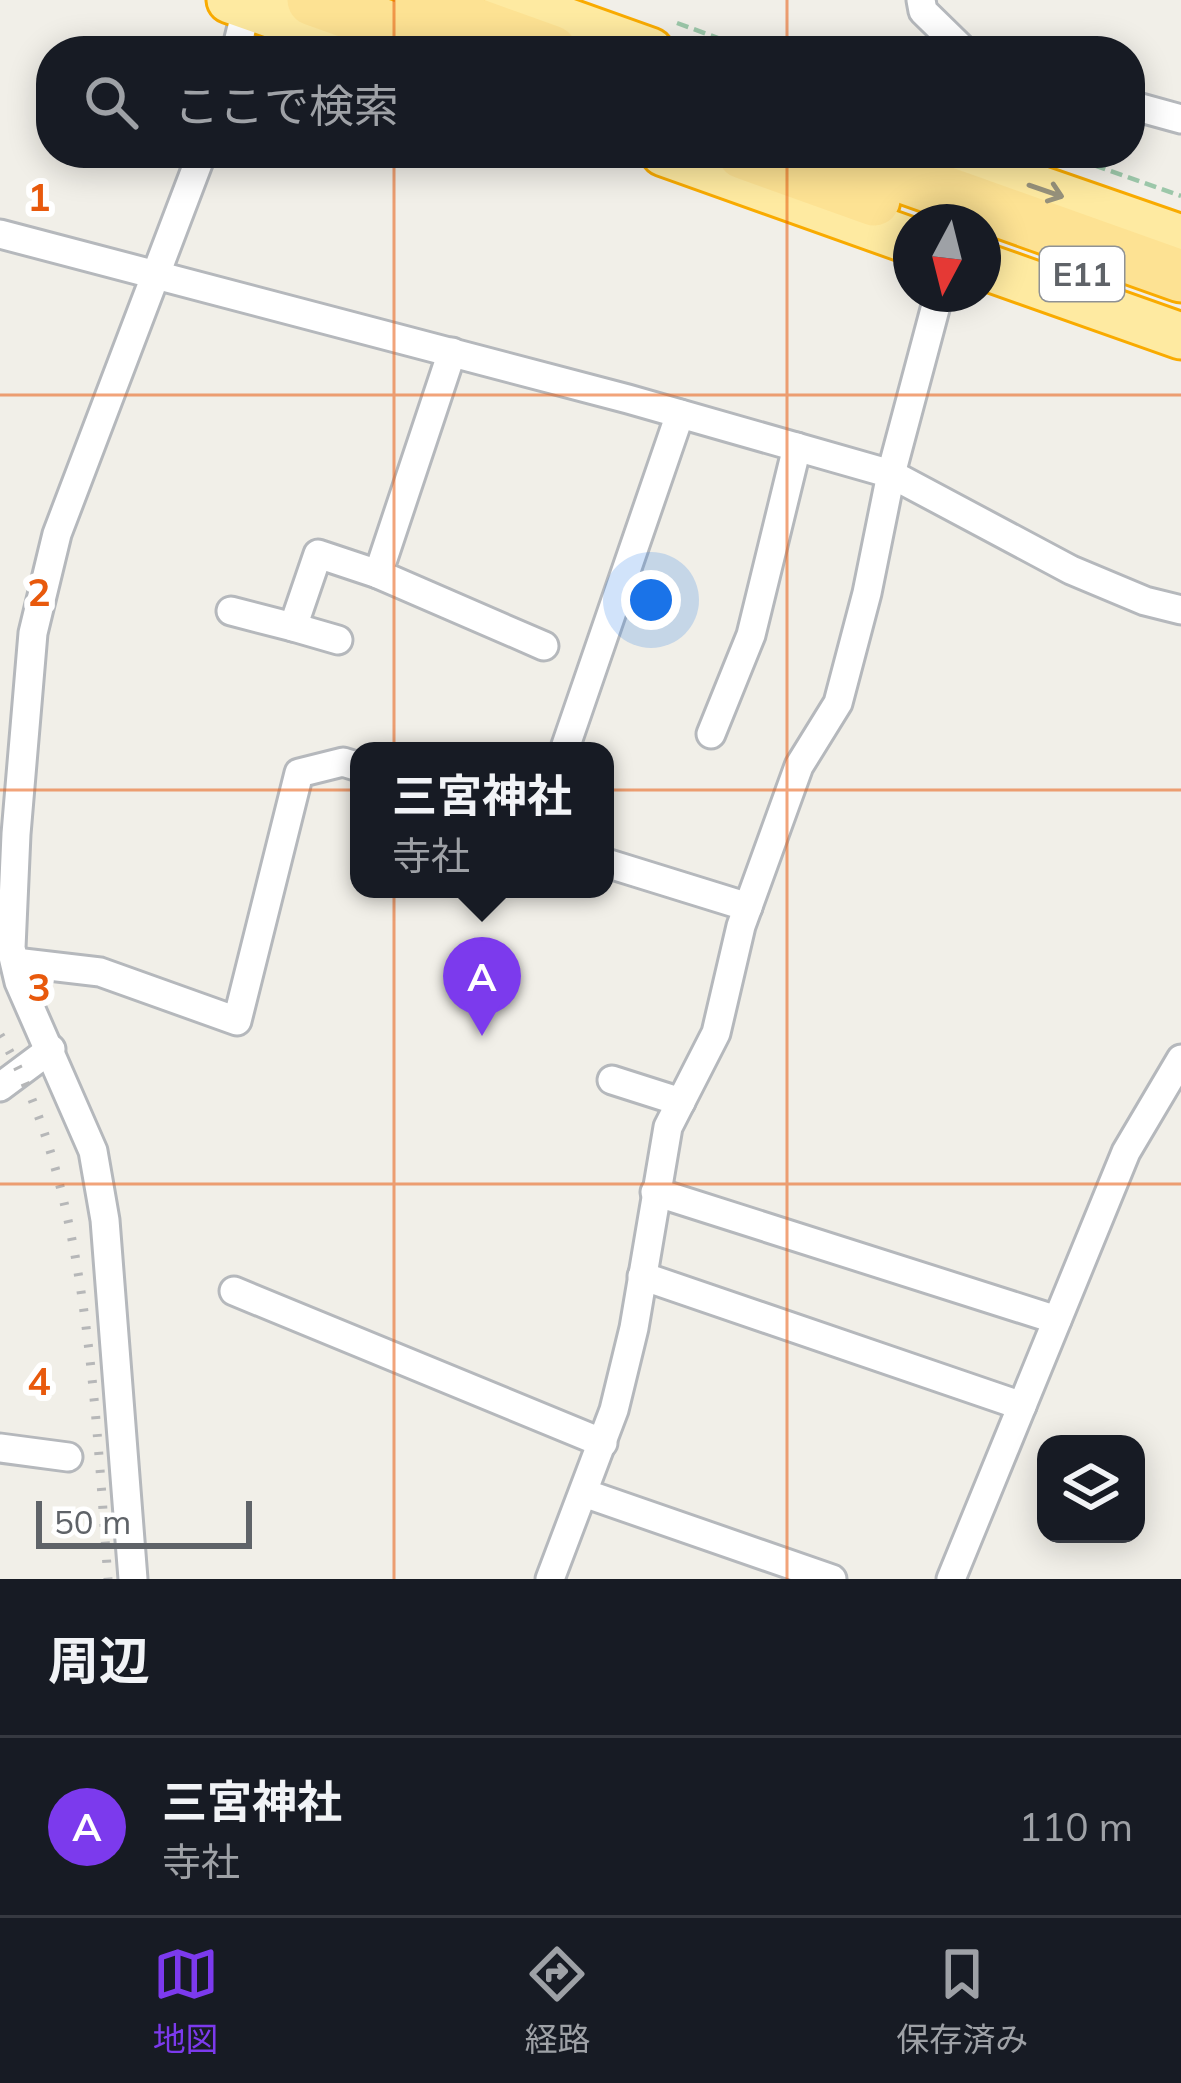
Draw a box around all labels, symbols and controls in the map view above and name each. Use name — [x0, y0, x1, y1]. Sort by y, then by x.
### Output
search box — [36, 36, 1145, 168]
icon: search — [78, 69, 144, 135]
text: ここで検索 — [174, 77, 399, 133]
text: 1 — [27, 172, 51, 221]
one-way arrow — [1027, 182, 1065, 204]
north arrow — [893, 204, 1001, 312]
road number: E11 — [1040, 247, 1124, 301]
text: 2 — [27, 567, 51, 616]
your location — [621, 570, 681, 630]
popup — [350, 742, 614, 898]
text: 三宮神社 — [392, 767, 572, 823]
text: 寺社 — [392, 831, 470, 880]
pin: A — [443, 937, 521, 1036]
text: 3 — [27, 962, 51, 1011]
text: 4 — [27, 1356, 51, 1405]
map controls — [1037, 1435, 1145, 1543]
button: layers — [1037, 1435, 1145, 1543]
scale bar — [36, 1495, 252, 1548]
text: 50 m — [54, 1501, 131, 1542]
text: 周辺 — [48, 1628, 150, 1692]
text: 三宮神社 — [162, 1773, 342, 1829]
text: A — [72, 1802, 102, 1851]
text: 110 m — [1018, 1802, 1133, 1851]
text: 寺社 — [162, 1837, 240, 1886]
tab: 地図 — [153, 1941, 219, 2061]
tab: 経路 — [524, 1941, 590, 2061]
tab: 保存済み — [896, 1941, 1028, 2061]

